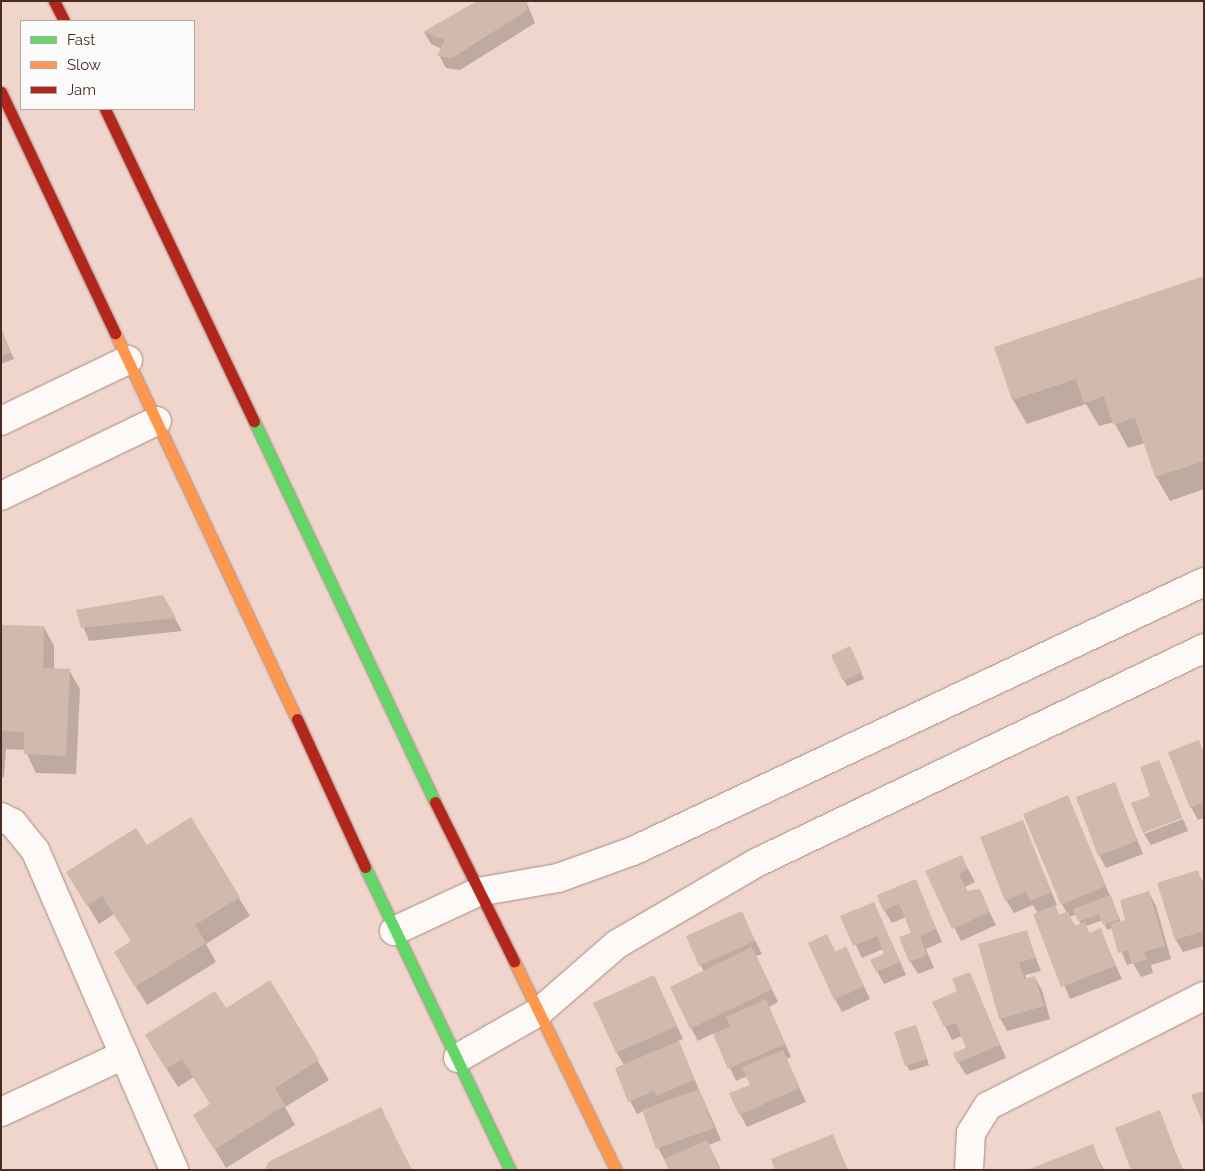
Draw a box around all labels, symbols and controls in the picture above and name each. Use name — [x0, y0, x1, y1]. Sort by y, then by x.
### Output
legend — [20, 20, 195, 110]
text: Fast — [67, 31, 95, 49]
text: Slow — [67, 56, 101, 74]
text: Jam — [67, 81, 96, 99]

